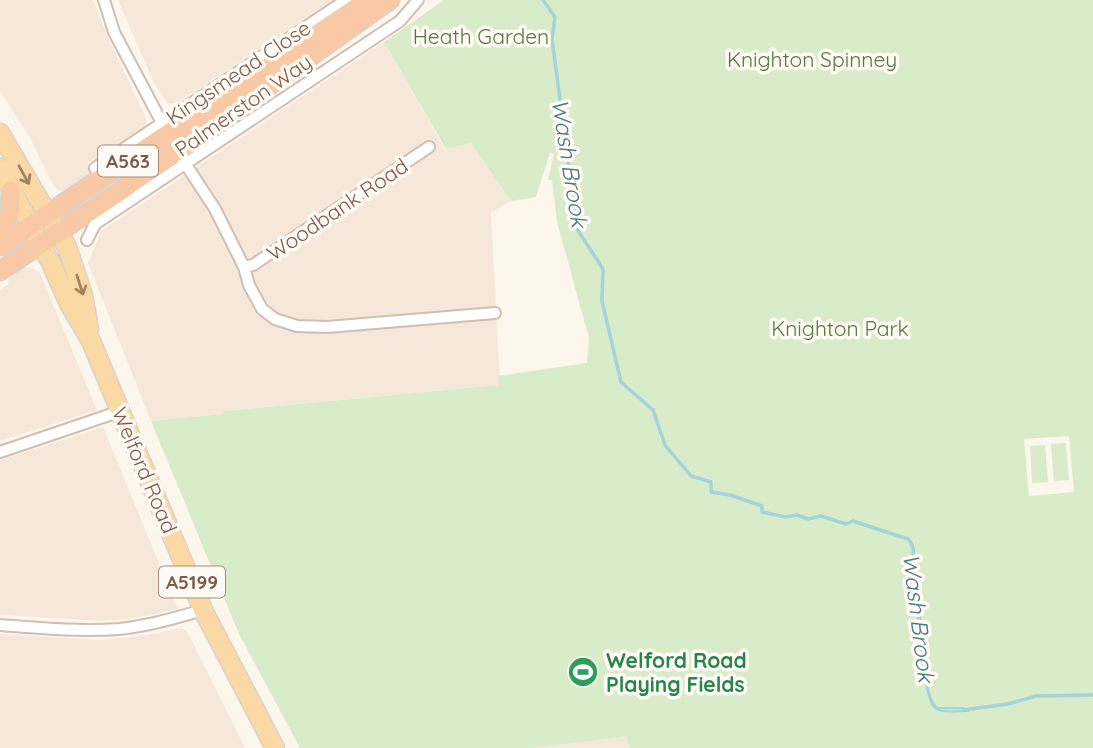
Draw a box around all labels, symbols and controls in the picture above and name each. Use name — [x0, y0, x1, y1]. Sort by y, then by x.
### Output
street label: Kingsmead Close — [161, 14, 315, 130]
park label: Heath Garden — [413, 23, 549, 49]
park label: Knighton Spinney — [727, 46, 897, 72]
street label: Palmerston Way — [169, 48, 317, 162]
water label: Wash Brook — [546, 97, 595, 231]
road number: A563 — [98, 146, 158, 176]
street label: Woodbank Road — [261, 152, 413, 266]
one-way arrow — [17, 164, 31, 184]
one-way arrow — [75, 273, 87, 295]
park label: Knighton Park — [771, 315, 909, 341]
street label: Welford Road — [107, 403, 183, 537]
water label: Wash Brook — [897, 552, 941, 686]
road number: A5199 — [159, 566, 225, 597]
place label: Welford Road Playing Fields — [606, 647, 747, 697]
sports icon: Welford Road Playing Fields — [566, 655, 600, 689]

